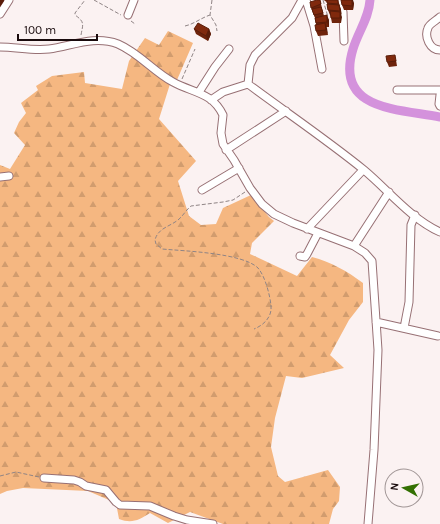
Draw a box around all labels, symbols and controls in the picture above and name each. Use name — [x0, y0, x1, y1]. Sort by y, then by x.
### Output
scale bar — [18, 16, 97, 42]
text: 100 m — [24, 23, 56, 37]
north arrow — [384, 468, 424, 508]
text: N — [388, 482, 402, 491]

